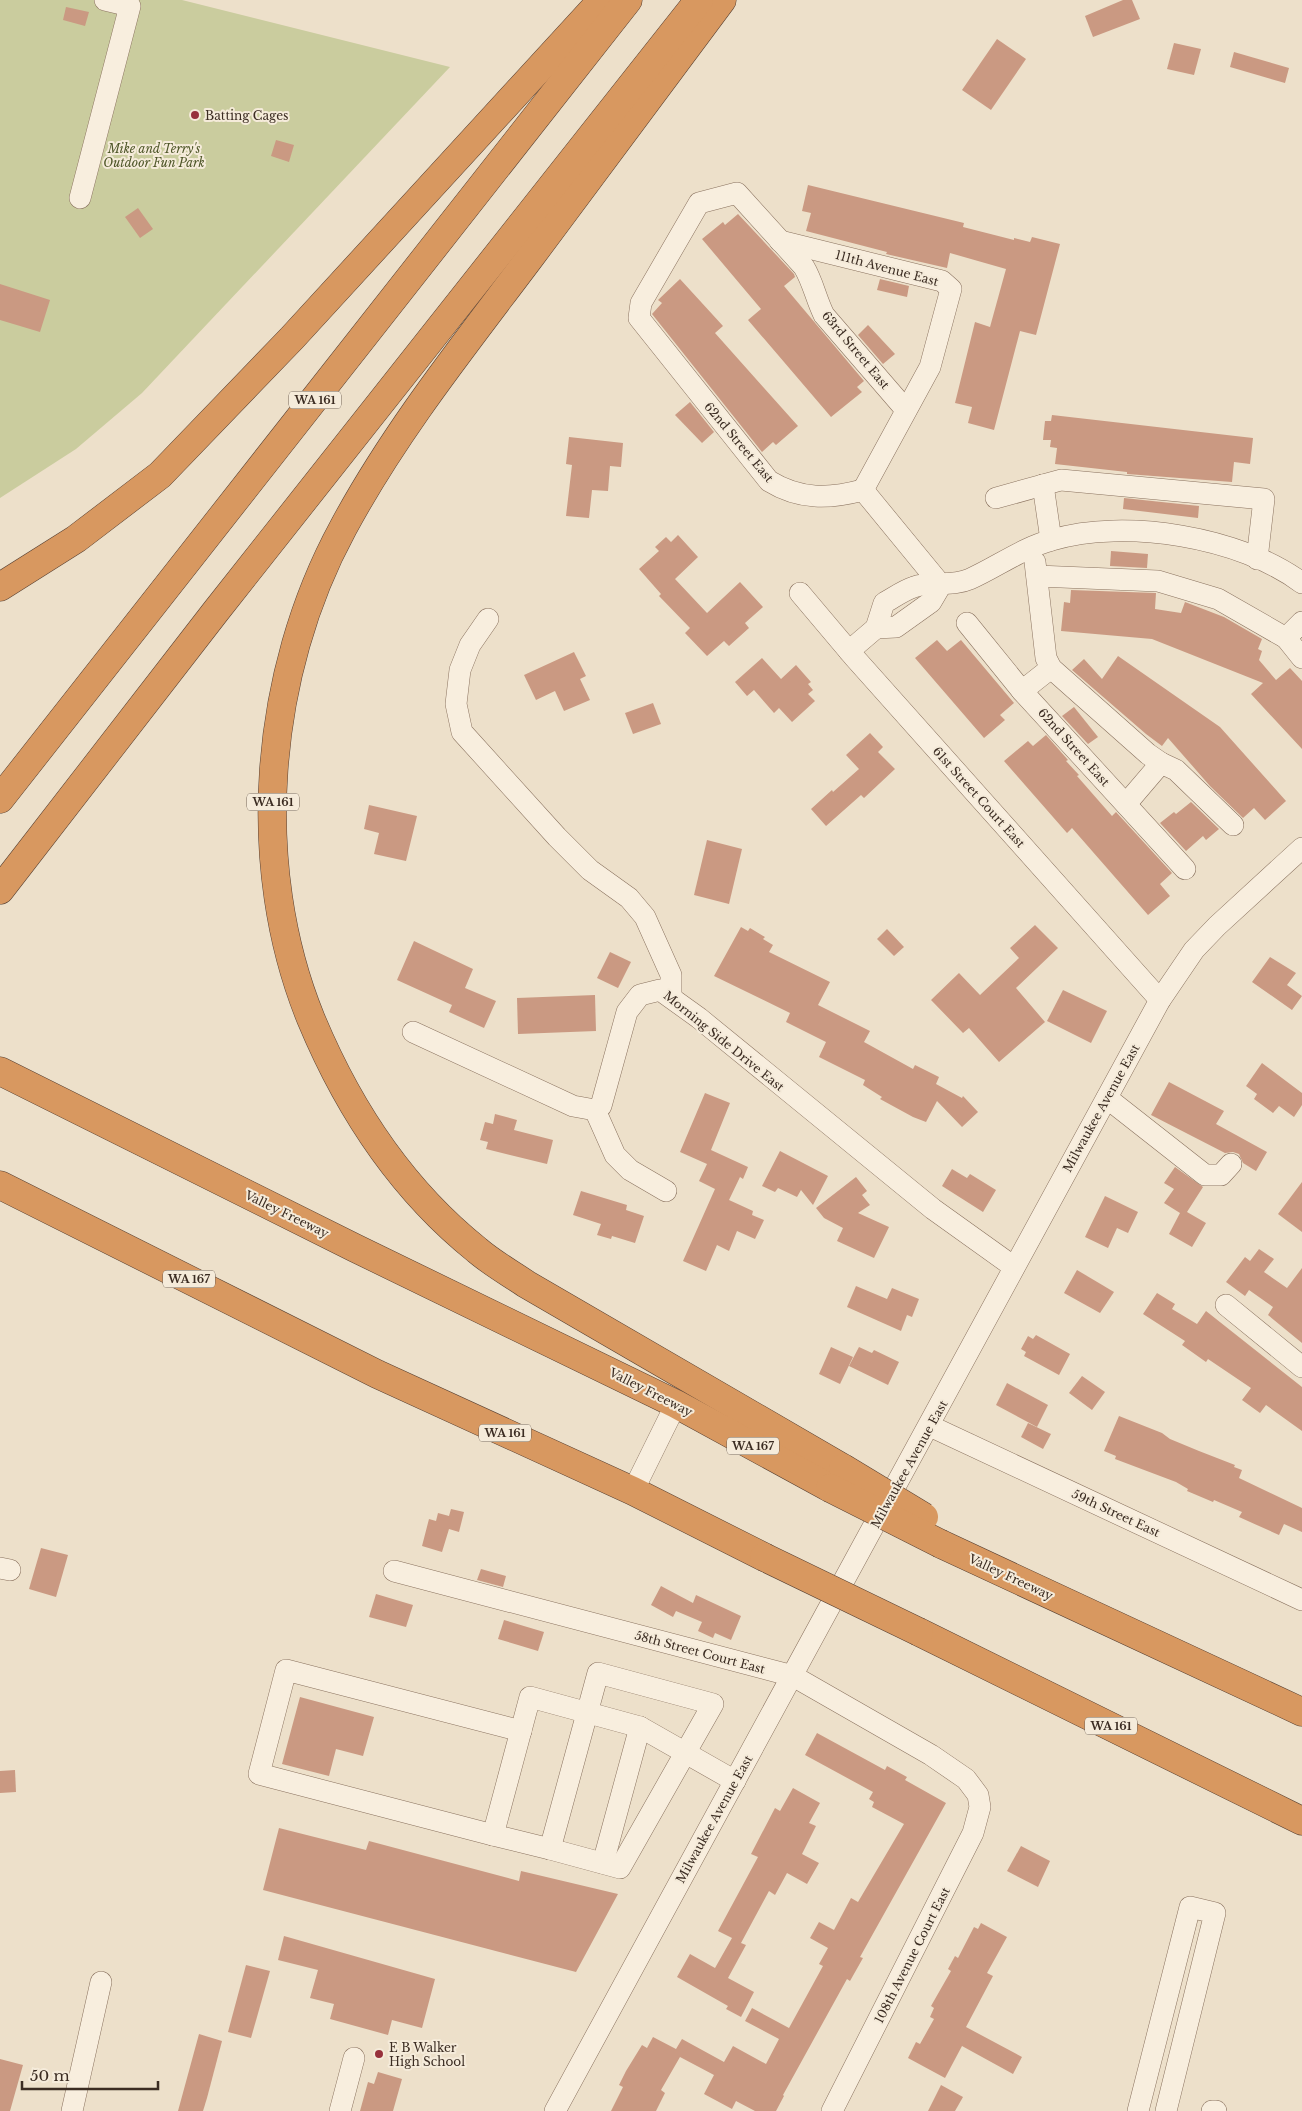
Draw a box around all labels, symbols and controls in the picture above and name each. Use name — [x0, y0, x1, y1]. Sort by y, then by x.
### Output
place label: Batting Cages — [205, 108, 289, 123]
marker: Batting Cages — [189, 109, 201, 121]
park label: Mike and Terry's Outdoor Fun Park — [103, 141, 205, 170]
street label: 111th Avenue East — [834, 247, 941, 289]
street label: 63rd Street East — [819, 308, 893, 392]
road number: WA 161 — [289, 392, 341, 408]
street label: 62nd Street East — [701, 399, 777, 485]
street label: 62nd Street East — [1035, 705, 1113, 789]
street label: 61st Street Court East — [930, 743, 1029, 851]
road number: WA 161 — [247, 794, 299, 810]
street label: Morning Side Drive East — [661, 988, 788, 1095]
street label: Milwaukee Avenue East — [1060, 1041, 1143, 1175]
street label: Valley Freeway — [242, 1187, 332, 1241]
road number: WA 167 — [163, 1270, 215, 1288]
street label: Valley Freeway — [606, 1364, 695, 1420]
street label: Milwaukee Avenue East — [868, 1397, 951, 1531]
road number: WA 161 — [479, 1425, 531, 1442]
road number: WA 167 — [727, 1438, 779, 1454]
street label: 59th Street East — [1069, 1486, 1163, 1540]
street label: Valley Freeway — [965, 1550, 1056, 1603]
street label: 58th Street Court East — [633, 1627, 767, 1677]
road number: WA 161 — [1085, 1718, 1137, 1734]
street label: Milwaukee Avenue East — [673, 1752, 756, 1886]
street label: 108th Avenue Court East — [871, 1884, 953, 2026]
place label: E B Walker High School — [389, 2040, 465, 2069]
marker: E B Walker High School — [373, 2048, 385, 2060]
scale bar — [22, 2058, 159, 2090]
text: 50 m — [30, 2066, 70, 2085]

